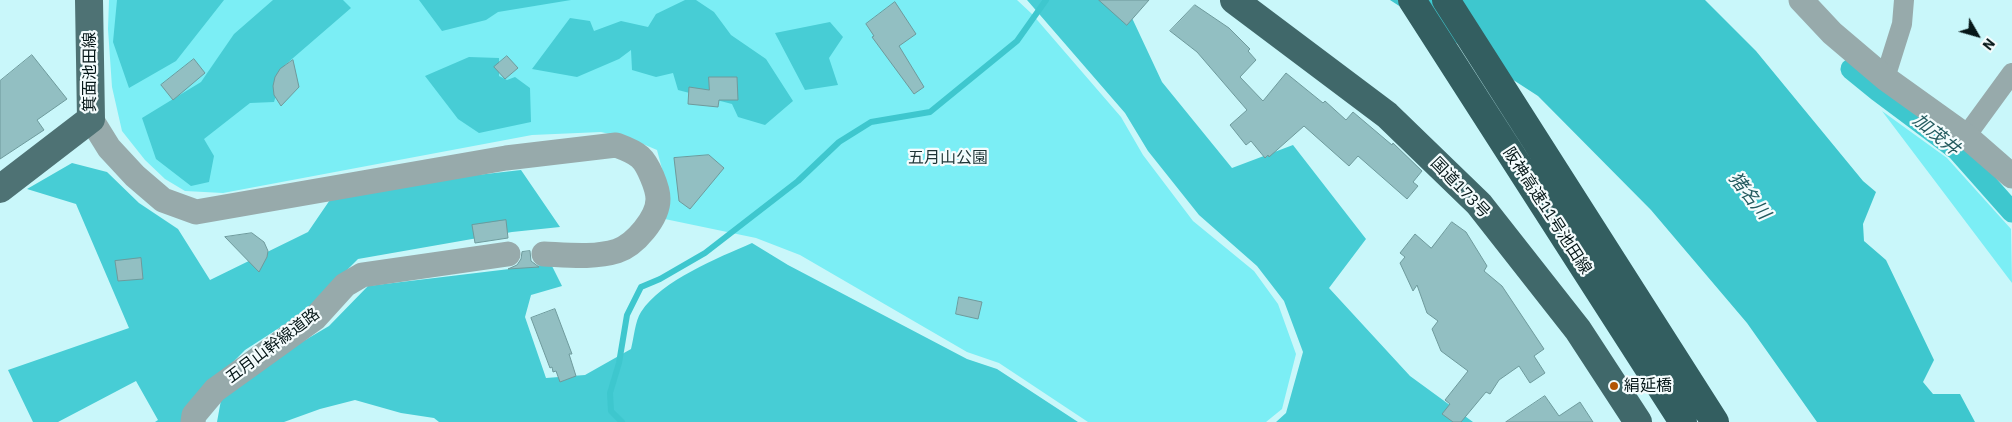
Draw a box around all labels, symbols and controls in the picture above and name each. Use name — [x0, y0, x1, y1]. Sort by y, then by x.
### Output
north arrow — [1952, 10, 2002, 60]
street label: 箕面池田線 — [80, 32, 100, 112]
text: N — [1979, 35, 1999, 54]
water label: 加茂井 — [1908, 110, 1964, 160]
street label: 阪神高速11号池田線 — [1499, 144, 1595, 278]
park label: 五月山公園 — [908, 148, 988, 168]
street label: 国道173号 — [1426, 154, 1494, 222]
water label: 猪名川 — [1724, 168, 1774, 224]
street label: 五月山幹線道路 — [222, 305, 324, 387]
place label: 絹延橋 — [1624, 376, 1672, 396]
marker: 絹延橋 — [1608, 380, 1620, 392]

